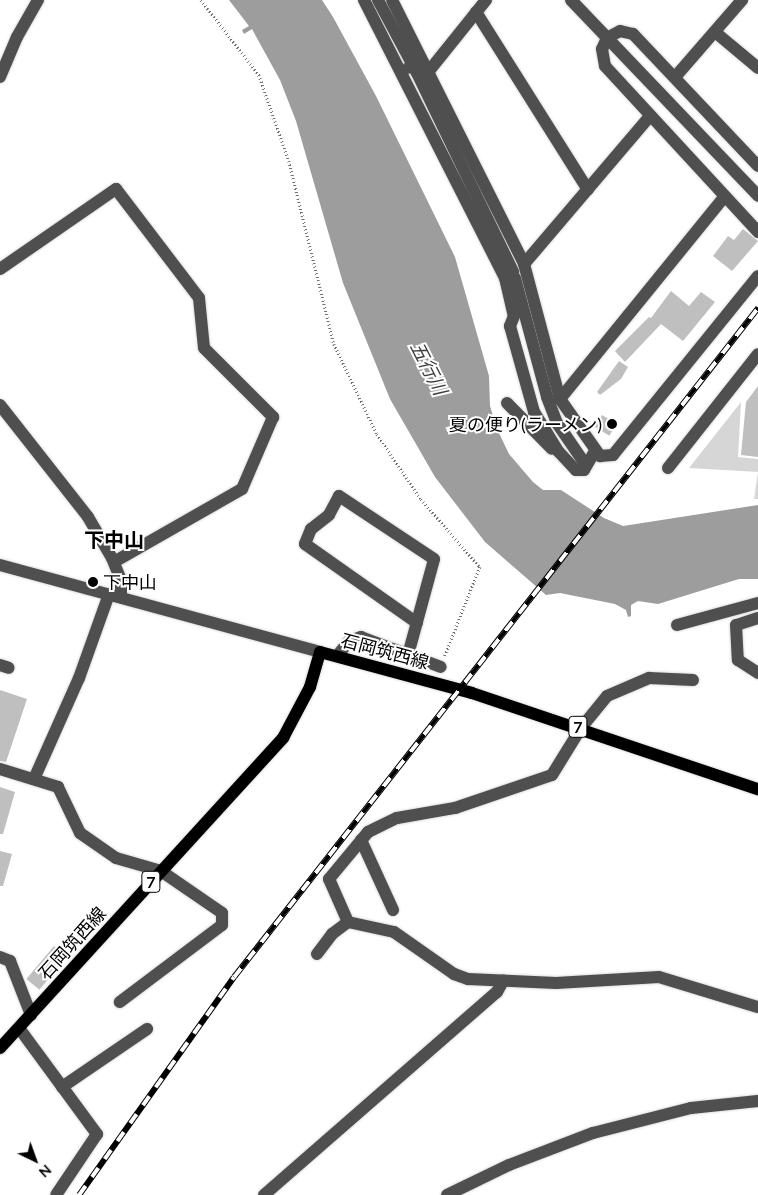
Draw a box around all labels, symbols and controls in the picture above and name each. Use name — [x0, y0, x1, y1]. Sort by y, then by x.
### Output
water label: 五行川 — [406, 337, 452, 399]
place label: 夏の便り(ラーメン) — [448, 413, 602, 435]
marker: 夏の便り(ラーメン) — [606, 418, 618, 430]
district label: 下中山 — [84, 527, 144, 551]
place label: 下中山 — [103, 571, 157, 593]
marker: 下中山 — [87, 576, 99, 588]
street label: 石岡筑西線 — [339, 629, 431, 673]
road number: 7 — [568, 714, 588, 740]
road number: 7 — [141, 869, 161, 896]
street label: 石岡筑西線 — [34, 902, 110, 984]
north arrow — [10, 1135, 60, 1185]
text: N — [36, 1162, 55, 1181]

